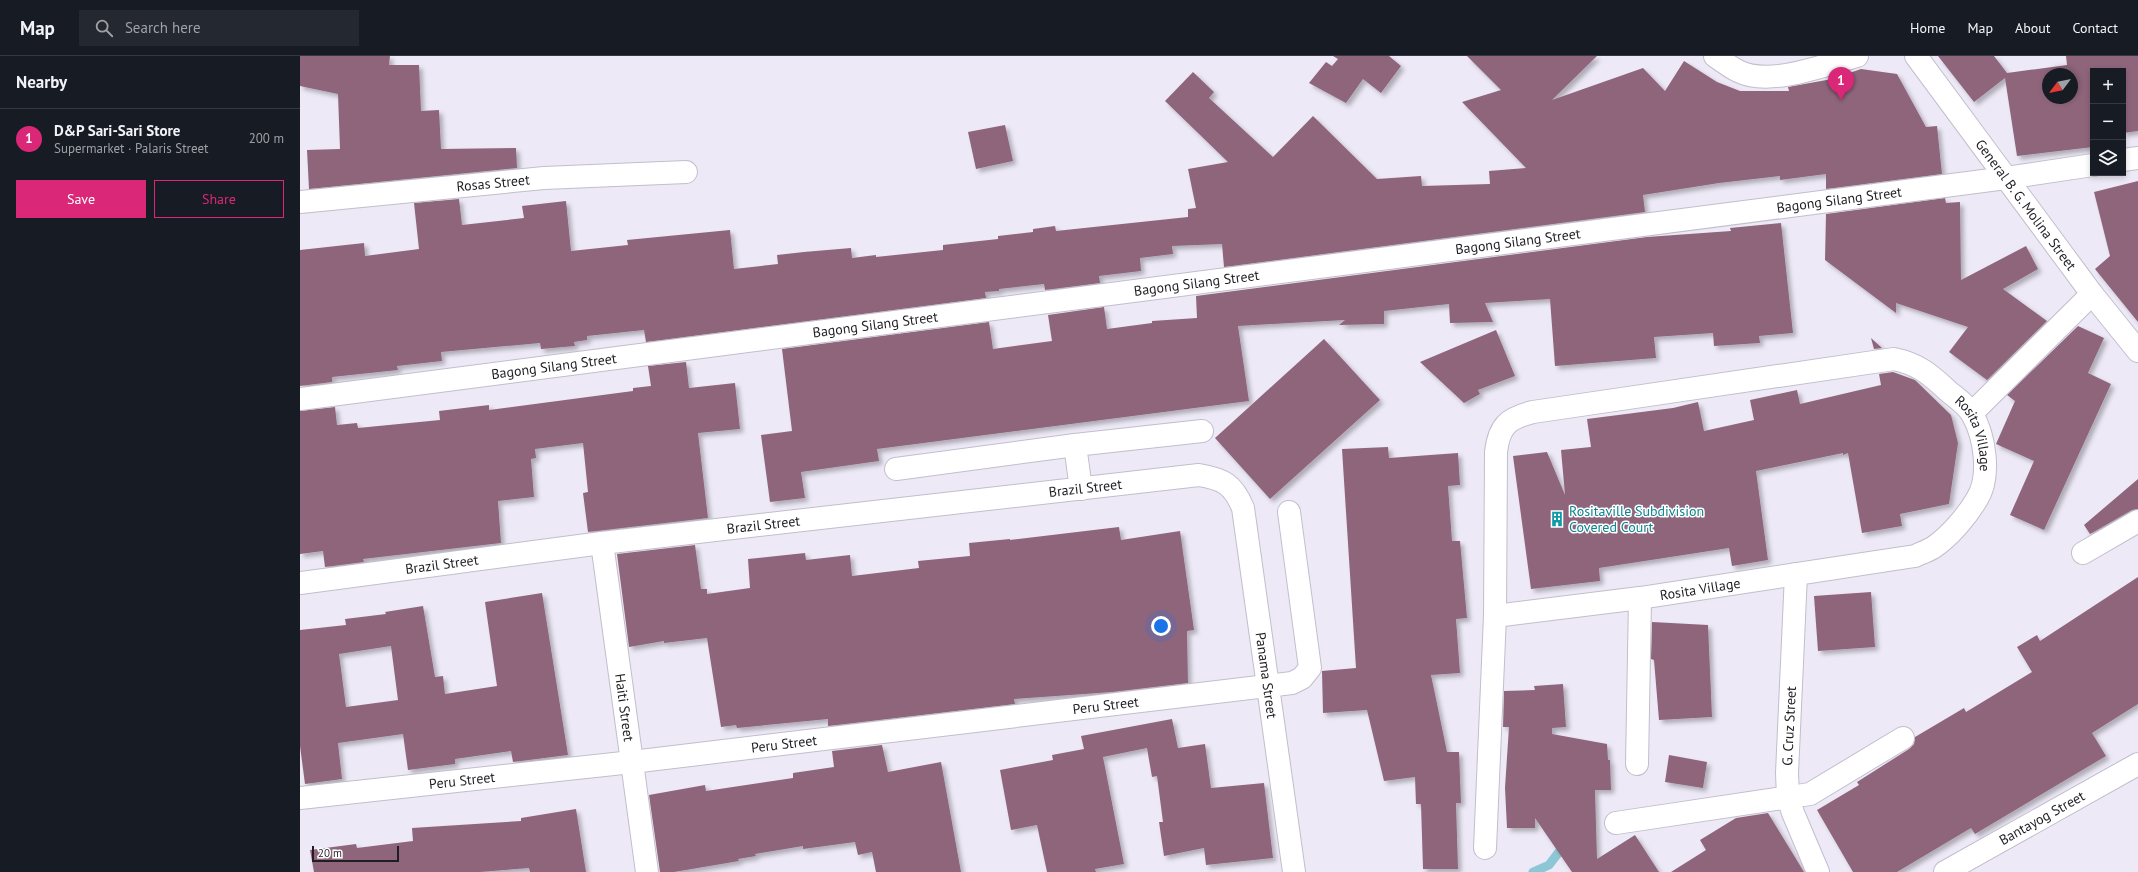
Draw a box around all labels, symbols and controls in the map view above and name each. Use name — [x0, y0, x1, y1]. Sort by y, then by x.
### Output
search box — [79, 10, 359, 46]
text: Map — [20, 16, 55, 40]
icon: search — [93, 17, 115, 39]
text: Search here — [125, 18, 201, 37]
text: Home — [1910, 19, 1945, 37]
text: Map — [1967, 19, 1993, 37]
text: About — [2015, 19, 2051, 37]
text: Contact — [2073, 19, 2118, 37]
pin: 1 — [1828, 67, 1854, 100]
north arrow — [2042, 68, 2078, 104]
map controls — [2090, 68, 2126, 176]
button: + — [2090, 68, 2126, 104]
text: Nearby — [16, 71, 67, 93]
button: − — [2090, 104, 2126, 140]
text: D&P Sari-Sari Store — [54, 121, 180, 140]
text: 1 — [25, 130, 33, 147]
text: 200 m — [249, 130, 284, 147]
street label: General B. G. Molina Street — [1972, 136, 2081, 274]
text: Supermarket · Palaris Street — [54, 140, 208, 157]
button: layers — [2090, 140, 2126, 176]
street label: Rosas Street — [456, 170, 531, 196]
button: Save — [16, 180, 146, 218]
button: Share — [154, 180, 284, 218]
street label: Bagong Silang Street — [1775, 183, 1903, 217]
street label: Bagong Silang Street — [1454, 224, 1582, 258]
street label: Bagong Silang Street — [1133, 266, 1260, 300]
street label: Bagong Silang Street — [811, 307, 939, 342]
street label: Bagong Silang Street — [490, 349, 618, 383]
street label: Rosita Village — [1951, 391, 1994, 472]
street label: Brazil Street — [1048, 475, 1123, 501]
place label: Rositaville Subdivision Covered Court — [1569, 502, 1704, 536]
building icon: Rositaville Subdivision Covered Court — [1548, 510, 1566, 528]
street label: Brazil Street — [726, 511, 801, 538]
street label: Brazil Street — [404, 550, 480, 578]
street label: Rosita Village — [1658, 574, 1742, 604]
your location — [1151, 616, 1171, 636]
street label: Panama Street — [1252, 631, 1281, 720]
street label: Haiti Street — [611, 672, 638, 743]
street label: G. Cruz Street — [1778, 686, 1800, 766]
street label: Peru Street — [1072, 692, 1140, 718]
street label: Peru Street — [750, 731, 818, 757]
street label: Peru Street — [428, 768, 496, 793]
street label: Bantayog Street — [1996, 787, 2088, 849]
scale bar — [312, 844, 399, 863]
text: 20 m — [318, 846, 342, 860]

